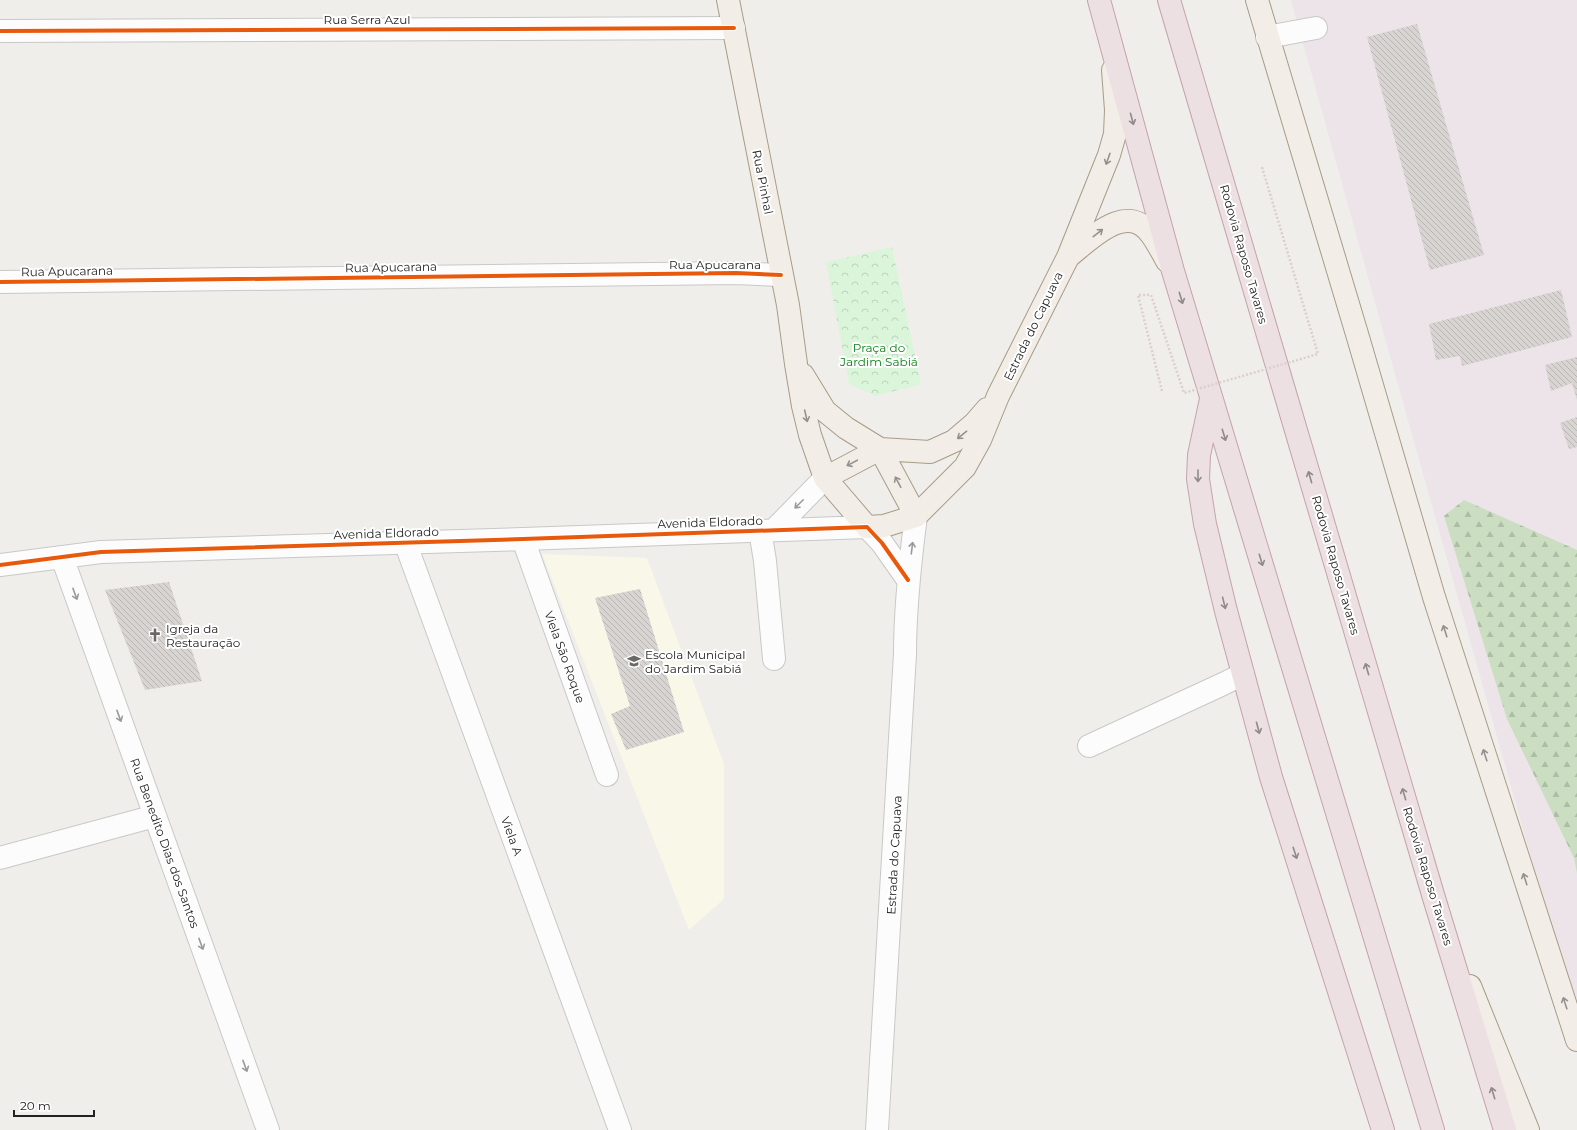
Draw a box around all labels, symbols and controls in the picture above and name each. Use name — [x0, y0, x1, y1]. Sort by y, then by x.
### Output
street label: Rua Serra Azul — [324, 12, 410, 27]
one-way arrow — [1129, 112, 1136, 125]
street label: Rua Pinhal — [749, 148, 777, 216]
one-way arrow — [1104, 152, 1111, 165]
street label: Rodovia Raposo Tavares — [1217, 183, 1271, 325]
one-way arrow — [1093, 228, 1104, 237]
street label: Rua Apucarana — [669, 257, 761, 272]
street label: Rua Apucarana — [345, 259, 437, 275]
street label: Rua Apucarana — [21, 263, 113, 279]
street label: Estrada do Capuava — [1000, 269, 1066, 383]
one-way arrow — [1178, 291, 1185, 304]
park label: Praça do Jardim Sabiá — [839, 340, 918, 369]
one-way arrow — [802, 409, 810, 422]
one-way arrow — [1221, 429, 1228, 442]
one-way arrow — [956, 430, 967, 439]
one-way arrow — [846, 460, 858, 468]
one-way arrow — [1194, 469, 1202, 482]
one-way arrow — [1306, 471, 1313, 484]
one-way arrow — [893, 477, 901, 489]
street label: Rodovia Raposo Tavares — [1309, 494, 1363, 636]
one-way arrow — [795, 499, 804, 509]
street label: Avenida Eldorado — [657, 513, 763, 531]
street label: Avenida Eldorado — [333, 524, 439, 542]
one-way arrow — [908, 542, 916, 555]
one-way arrow — [1258, 553, 1265, 566]
one-way arrow — [72, 587, 80, 599]
one-way arrow — [1220, 596, 1228, 609]
street label: Viela São Roque — [541, 609, 589, 705]
place label: Igreja da Restauração — [166, 621, 240, 650]
one-way arrow — [1441, 625, 1448, 638]
church icon: Igreja da Restauração — [147, 627, 163, 643]
place label: Escola Municipal do Jardim Sabiá — [645, 647, 746, 676]
school or university icon: Escola Municipal do Jardim Sabiá — [626, 653, 642, 669]
one-way arrow — [1363, 663, 1370, 676]
one-way arrow — [116, 710, 124, 722]
one-way arrow — [1255, 721, 1262, 734]
one-way arrow — [1481, 749, 1488, 762]
street label: Rua Benedito Dias dos Santos — [127, 756, 203, 930]
one-way arrow — [1400, 788, 1407, 801]
street label: Estrada do Capuava — [883, 795, 905, 915]
street label: Rodovia Raposo Tavares — [1400, 805, 1456, 947]
street label: Viela A — [498, 814, 526, 858]
one-way arrow — [1292, 846, 1299, 859]
one-way arrow — [1521, 873, 1528, 886]
one-way arrow — [197, 937, 205, 949]
one-way arrow — [1561, 996, 1568, 1009]
one-way arrow — [241, 1060, 249, 1072]
one-way arrow — [1489, 1086, 1496, 1099]
scale bar — [14, 1092, 94, 1118]
text: 20 m — [20, 1098, 51, 1113]

